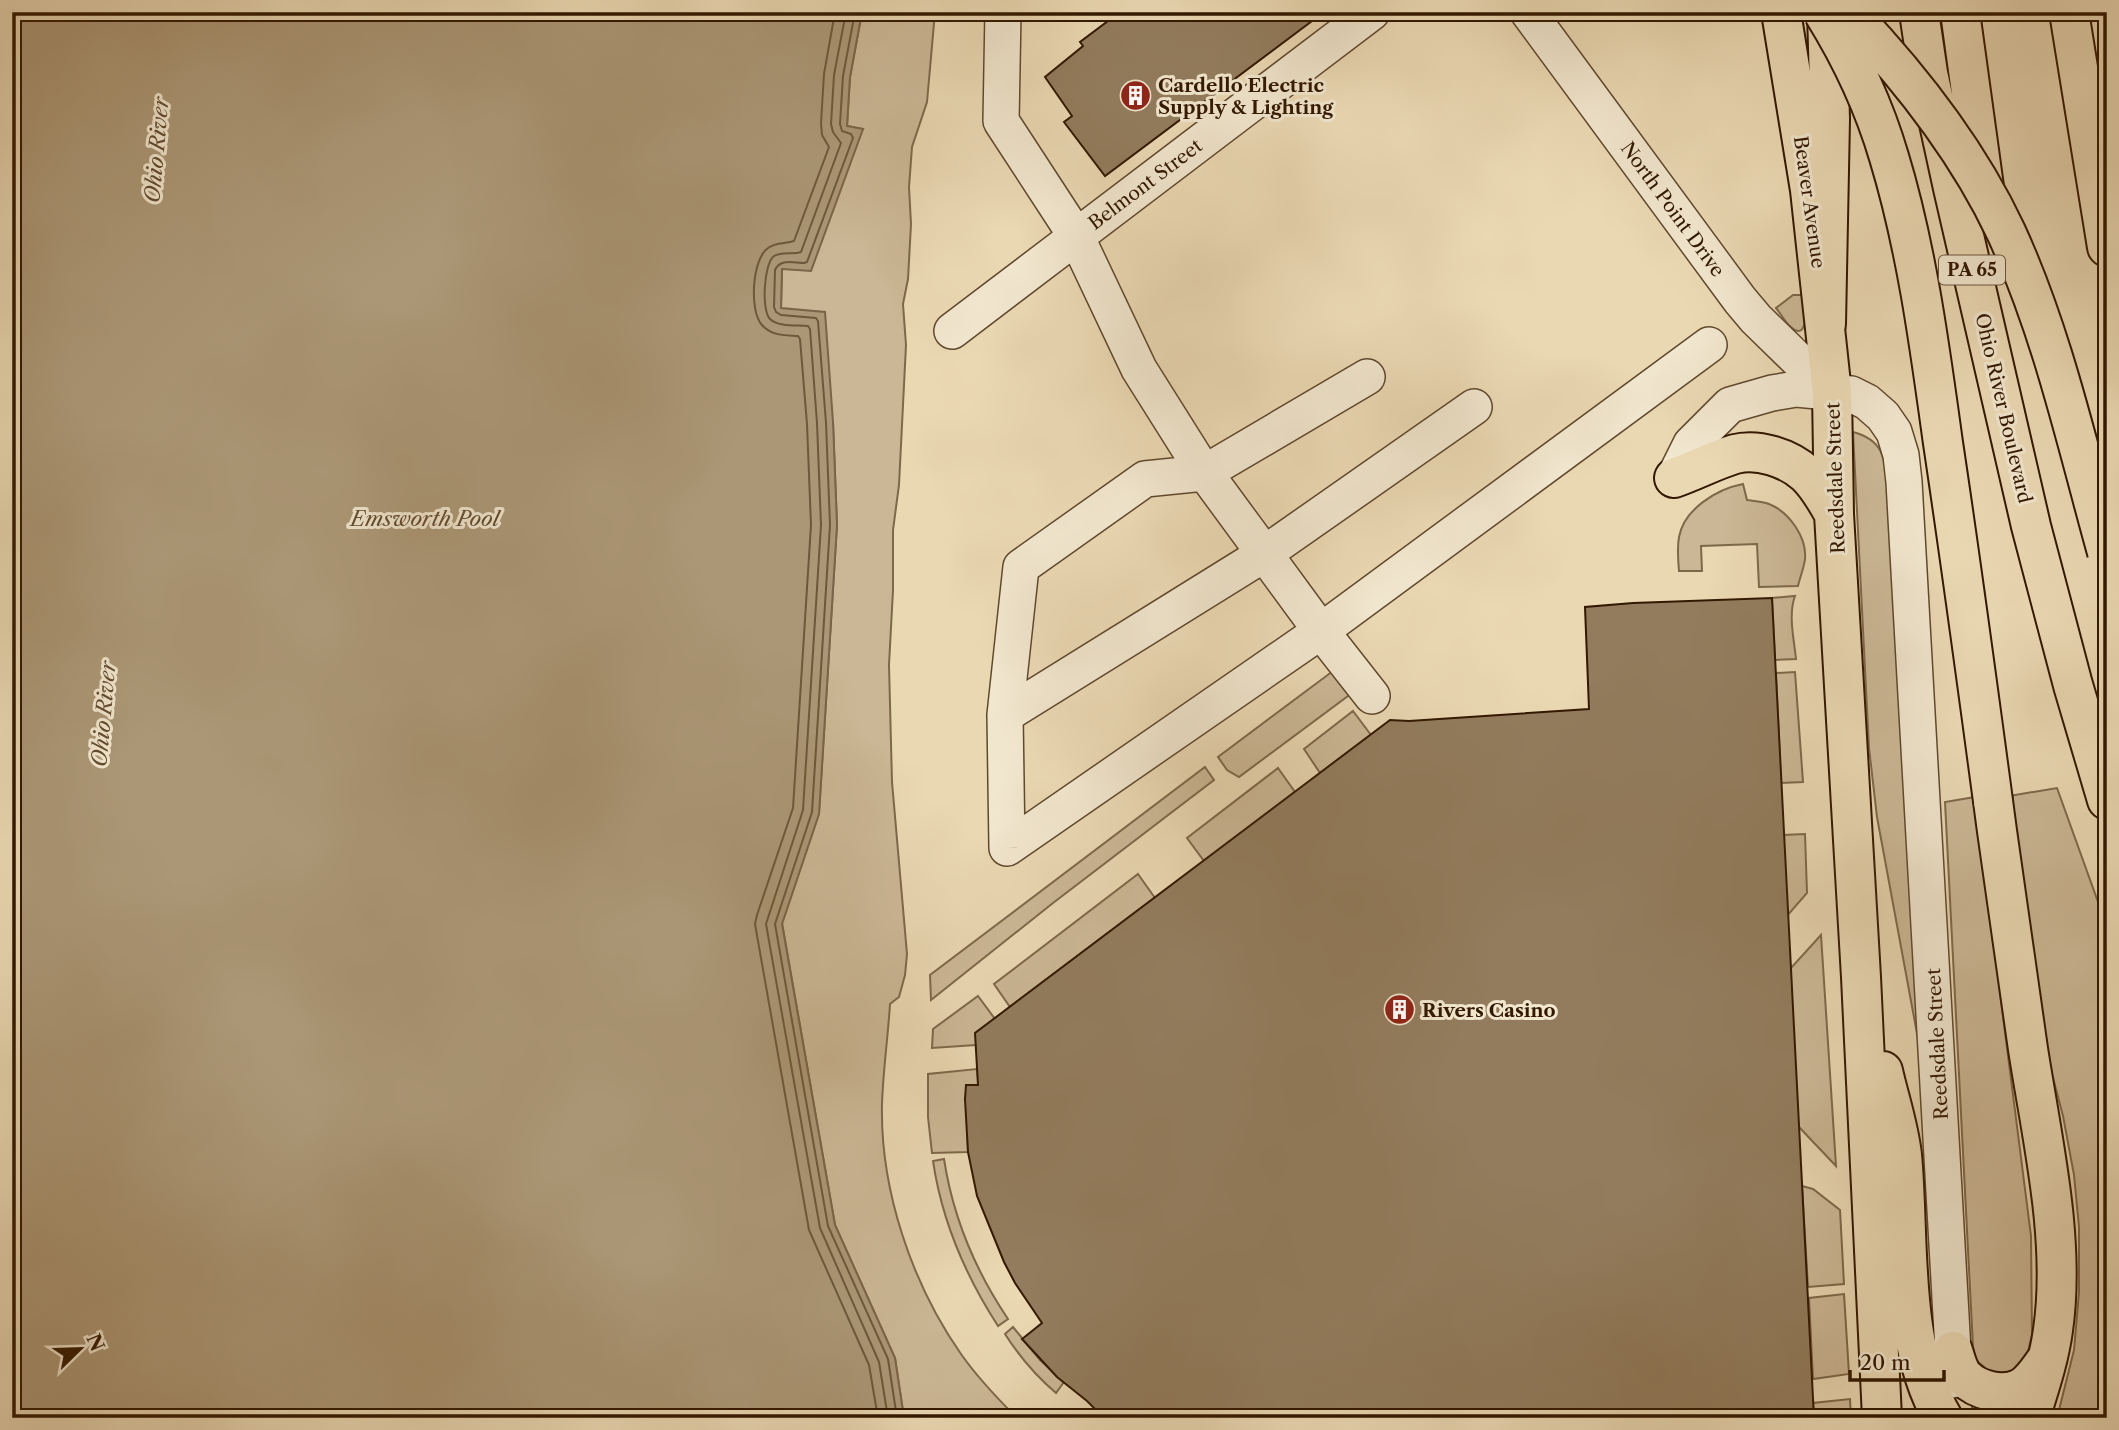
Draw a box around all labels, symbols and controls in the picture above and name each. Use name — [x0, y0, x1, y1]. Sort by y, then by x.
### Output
place label: Cardello Electric Supply & Lighting — [1158, 74, 1334, 119]
building icon: Cardello Electric Supply & Lighting — [1118, 79, 1152, 113]
water label: Ohio River — [139, 95, 174, 204]
street label: Belmont Street — [1084, 134, 1207, 235]
street label: Beaver Avenue — [1789, 134, 1830, 270]
street label: North Point Drive — [1616, 137, 1729, 281]
road number: PA 65 — [1939, 256, 2005, 284]
street label: Ohio River Boulevard — [1970, 311, 2037, 506]
street label: Reedsdale Street — [1821, 401, 1850, 554]
water label: Emsworth Pool — [349, 506, 502, 531]
water label: Ohio River — [86, 659, 121, 768]
street label: Reedsdale Street — [1922, 967, 1953, 1120]
building icon: Rivers Casino — [1382, 993, 1416, 1027]
place label: Rivers Casino — [1422, 999, 1556, 1022]
north arrow — [46, 1314, 116, 1384]
text: N — [81, 1330, 109, 1355]
scale bar — [1850, 1339, 1944, 1383]
text: 20 m — [1860, 1350, 1911, 1375]

